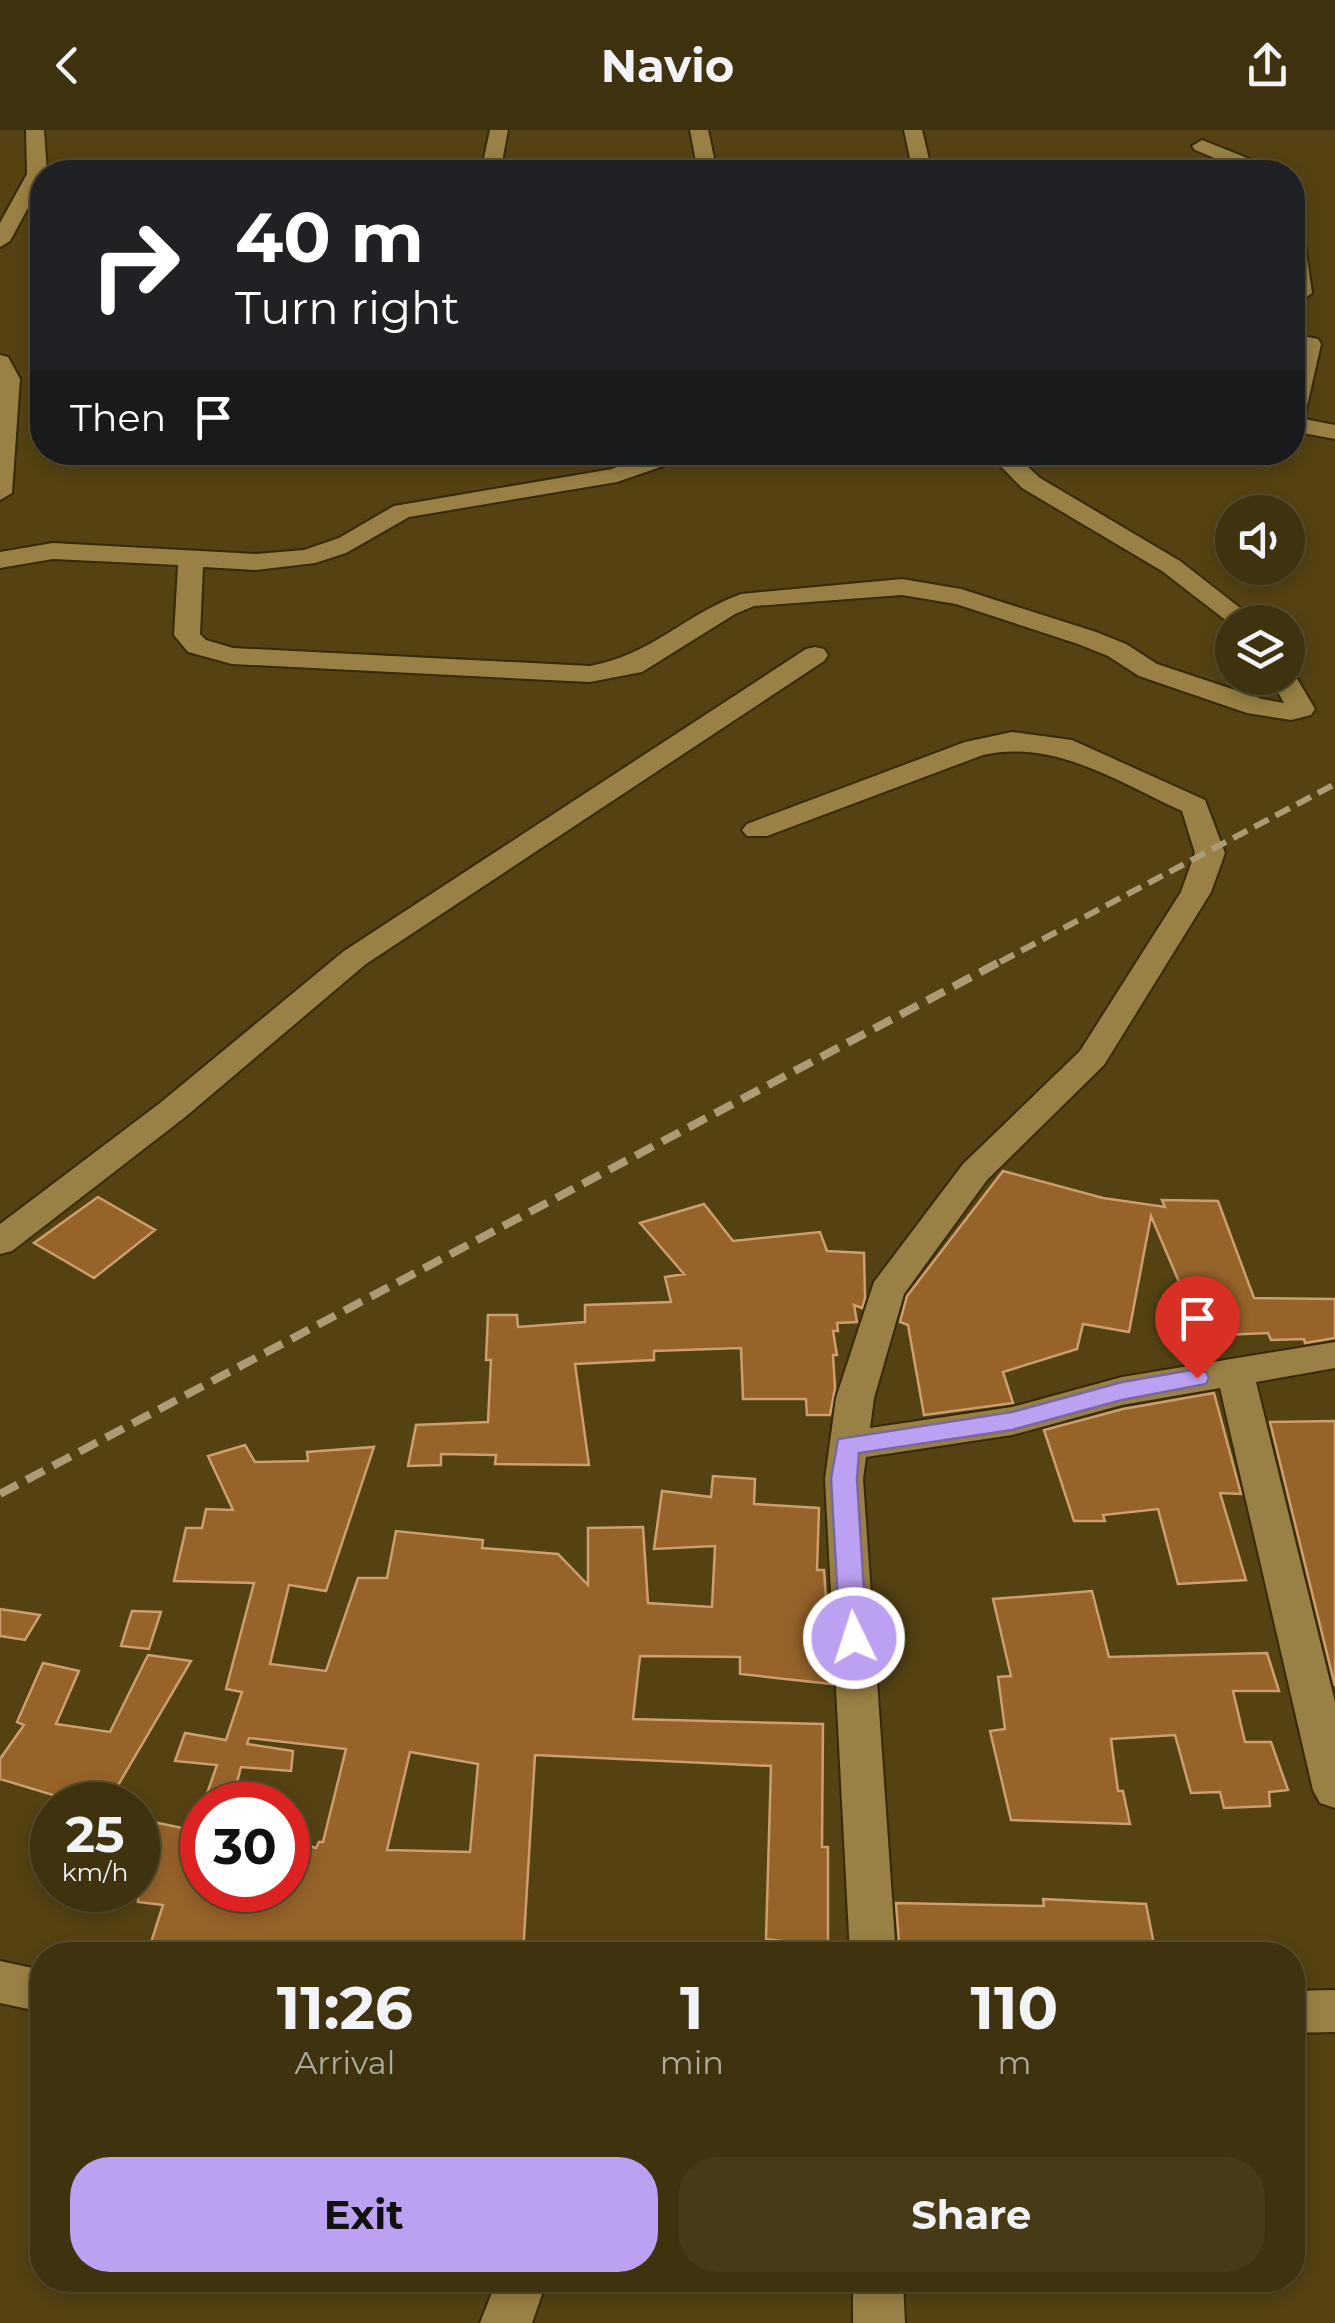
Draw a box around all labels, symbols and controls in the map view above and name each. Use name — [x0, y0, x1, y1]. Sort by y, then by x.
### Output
icon: back — [40, 38, 95, 93]
text: Navio — [601, 38, 734, 93]
icon: share — [1240, 38, 1295, 93]
text: 40 m — [235, 194, 424, 280]
icon: right — [70, 200, 200, 330]
text: Turn right — [235, 280, 460, 335]
icon: arrive — [186, 390, 241, 445]
text: Then — [70, 394, 166, 441]
map controls — [1215, 495, 1305, 695]
button: sound — [1215, 495, 1305, 585]
button: layers — [1215, 605, 1305, 695]
pin — [1155, 1276, 1240, 1379]
icon: arrive — [1170, 1291, 1225, 1346]
position arrow — [802, 1586, 906, 1690]
speed limit sign: 30 — [180, 1782, 310, 1912]
text: 25 — [65, 1804, 125, 1865]
text: km/h — [62, 1857, 128, 1887]
text: 11:26 — [277, 1971, 413, 2044]
text: 1 — [680, 1971, 704, 2044]
text: 110 — [971, 1971, 1058, 2044]
text: Arrival — [294, 2043, 395, 2082]
text: min — [660, 2043, 724, 2082]
text: m — [997, 2043, 1031, 2082]
button: Exit — [70, 2157, 658, 2272]
button: Share — [678, 2157, 1265, 2272]

